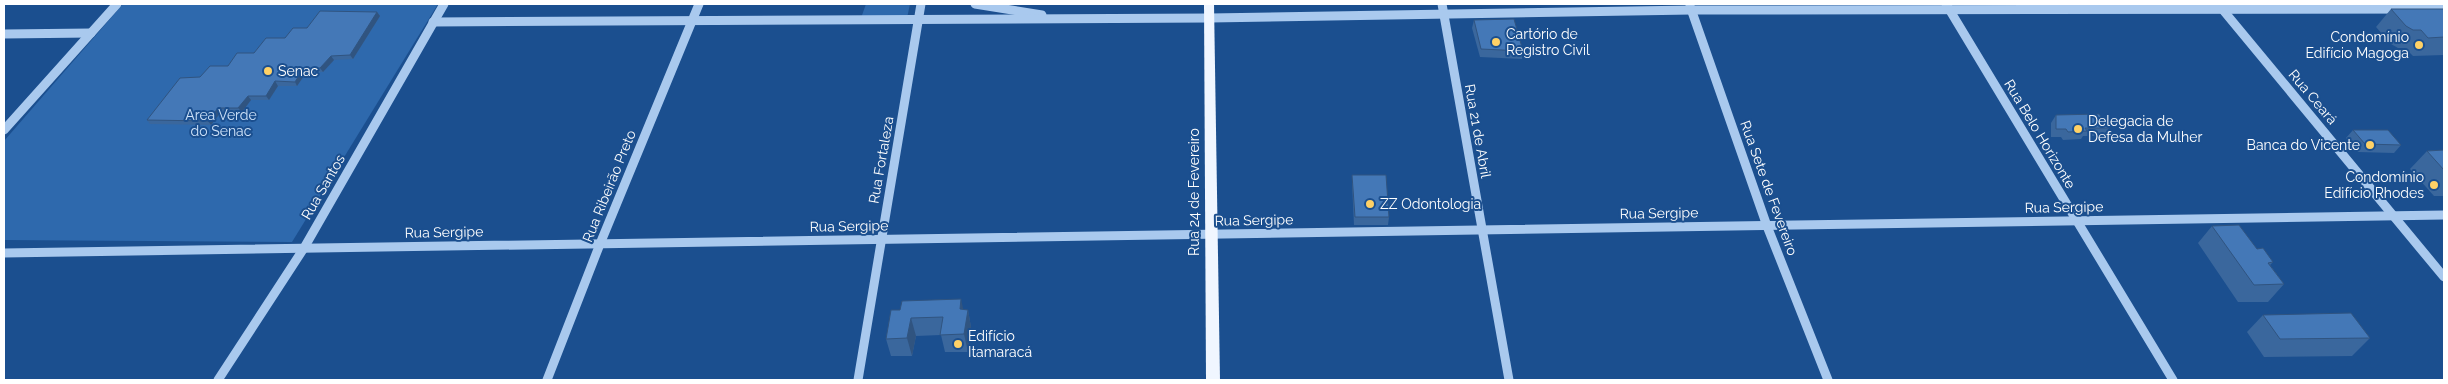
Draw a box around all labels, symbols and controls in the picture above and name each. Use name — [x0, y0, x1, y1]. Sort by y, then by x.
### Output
place label: Cartório de Registro Civil — [1506, 26, 1590, 58]
place label: Condomínio Edifício Magoga — [2306, 29, 2409, 61]
marker: Cartório de Registro Civil — [1490, 36, 1502, 48]
marker: Condomínio Edifício Magoga — [2413, 39, 2425, 51]
place label: Senac — [278, 63, 319, 79]
marker: Senac — [262, 65, 274, 77]
street label: Rua Ceará — [2285, 66, 2341, 128]
street label: Rua Belo Horizonte — [2001, 77, 2079, 191]
street label: Rua 21 de Abril — [1462, 83, 1494, 180]
park label: Area Verde do Senac — [185, 107, 257, 139]
place label: Delegacia de Defesa da Mulher — [2088, 113, 2202, 145]
street label: Rua Fortaleza — [865, 115, 897, 205]
street label: Rua Sete de Fevereiro — [1737, 118, 1801, 258]
marker: Delegacia de Defesa da Mulher — [2072, 123, 2084, 135]
street label: Rua Ribeirão Preto — [579, 128, 639, 244]
street label: Rua 24 de Fevereiro — [1186, 128, 1202, 256]
place label: Banca do Vicente — [2247, 137, 2360, 153]
marker: Banca do Vicente — [2364, 139, 2376, 151]
street label: Rua Santos — [298, 151, 348, 222]
place label: Condomínio Edifício Rhodes — [2324, 169, 2424, 201]
marker: Condomínio Edifício Rhodes — [2428, 179, 2440, 191]
place label: ZZ Odontologia — [1380, 196, 1481, 212]
marker: ZZ Odontologia — [1364, 198, 1376, 210]
street label: Rua Sergipe — [2025, 198, 2103, 216]
street label: Rua Sergipe — [1620, 204, 1698, 222]
street label: Rua Sergipe — [1215, 211, 1293, 229]
street label: Rua Sergipe — [810, 217, 888, 235]
street label: Rua Sergipe — [405, 223, 483, 241]
place label: Edifício Itamaracá — [968, 328, 1032, 360]
marker: Edifício Itamaracá — [952, 338, 964, 350]

